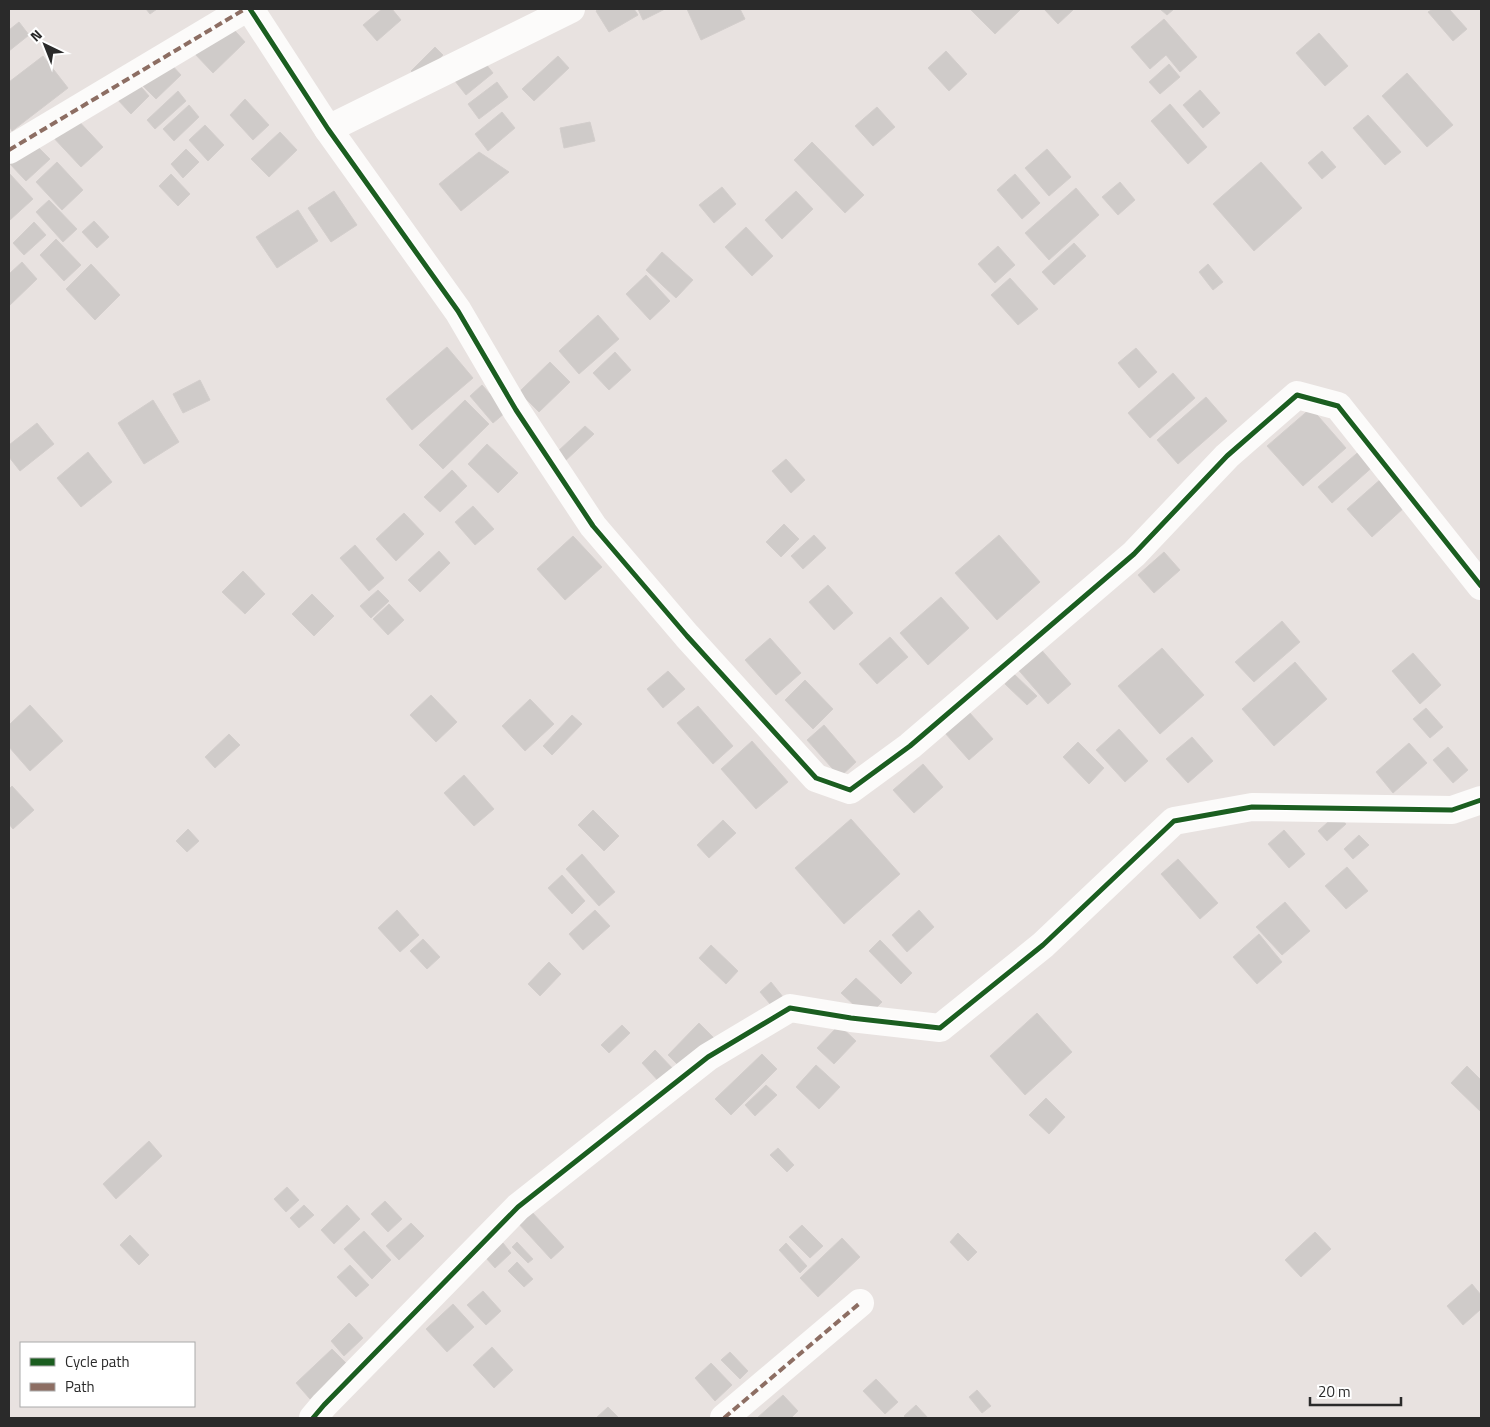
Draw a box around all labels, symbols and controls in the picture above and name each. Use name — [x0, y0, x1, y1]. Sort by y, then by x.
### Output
north arrow — [20, 20, 70, 70]
text: N — [25, 24, 47, 46]
legend — [20, 1342, 195, 1407]
text: Cycle path — [65, 1350, 130, 1373]
scale bar — [1310, 1374, 1401, 1406]
text: Path — [65, 1375, 95, 1398]
text: 20 m — [1318, 1380, 1351, 1403]

